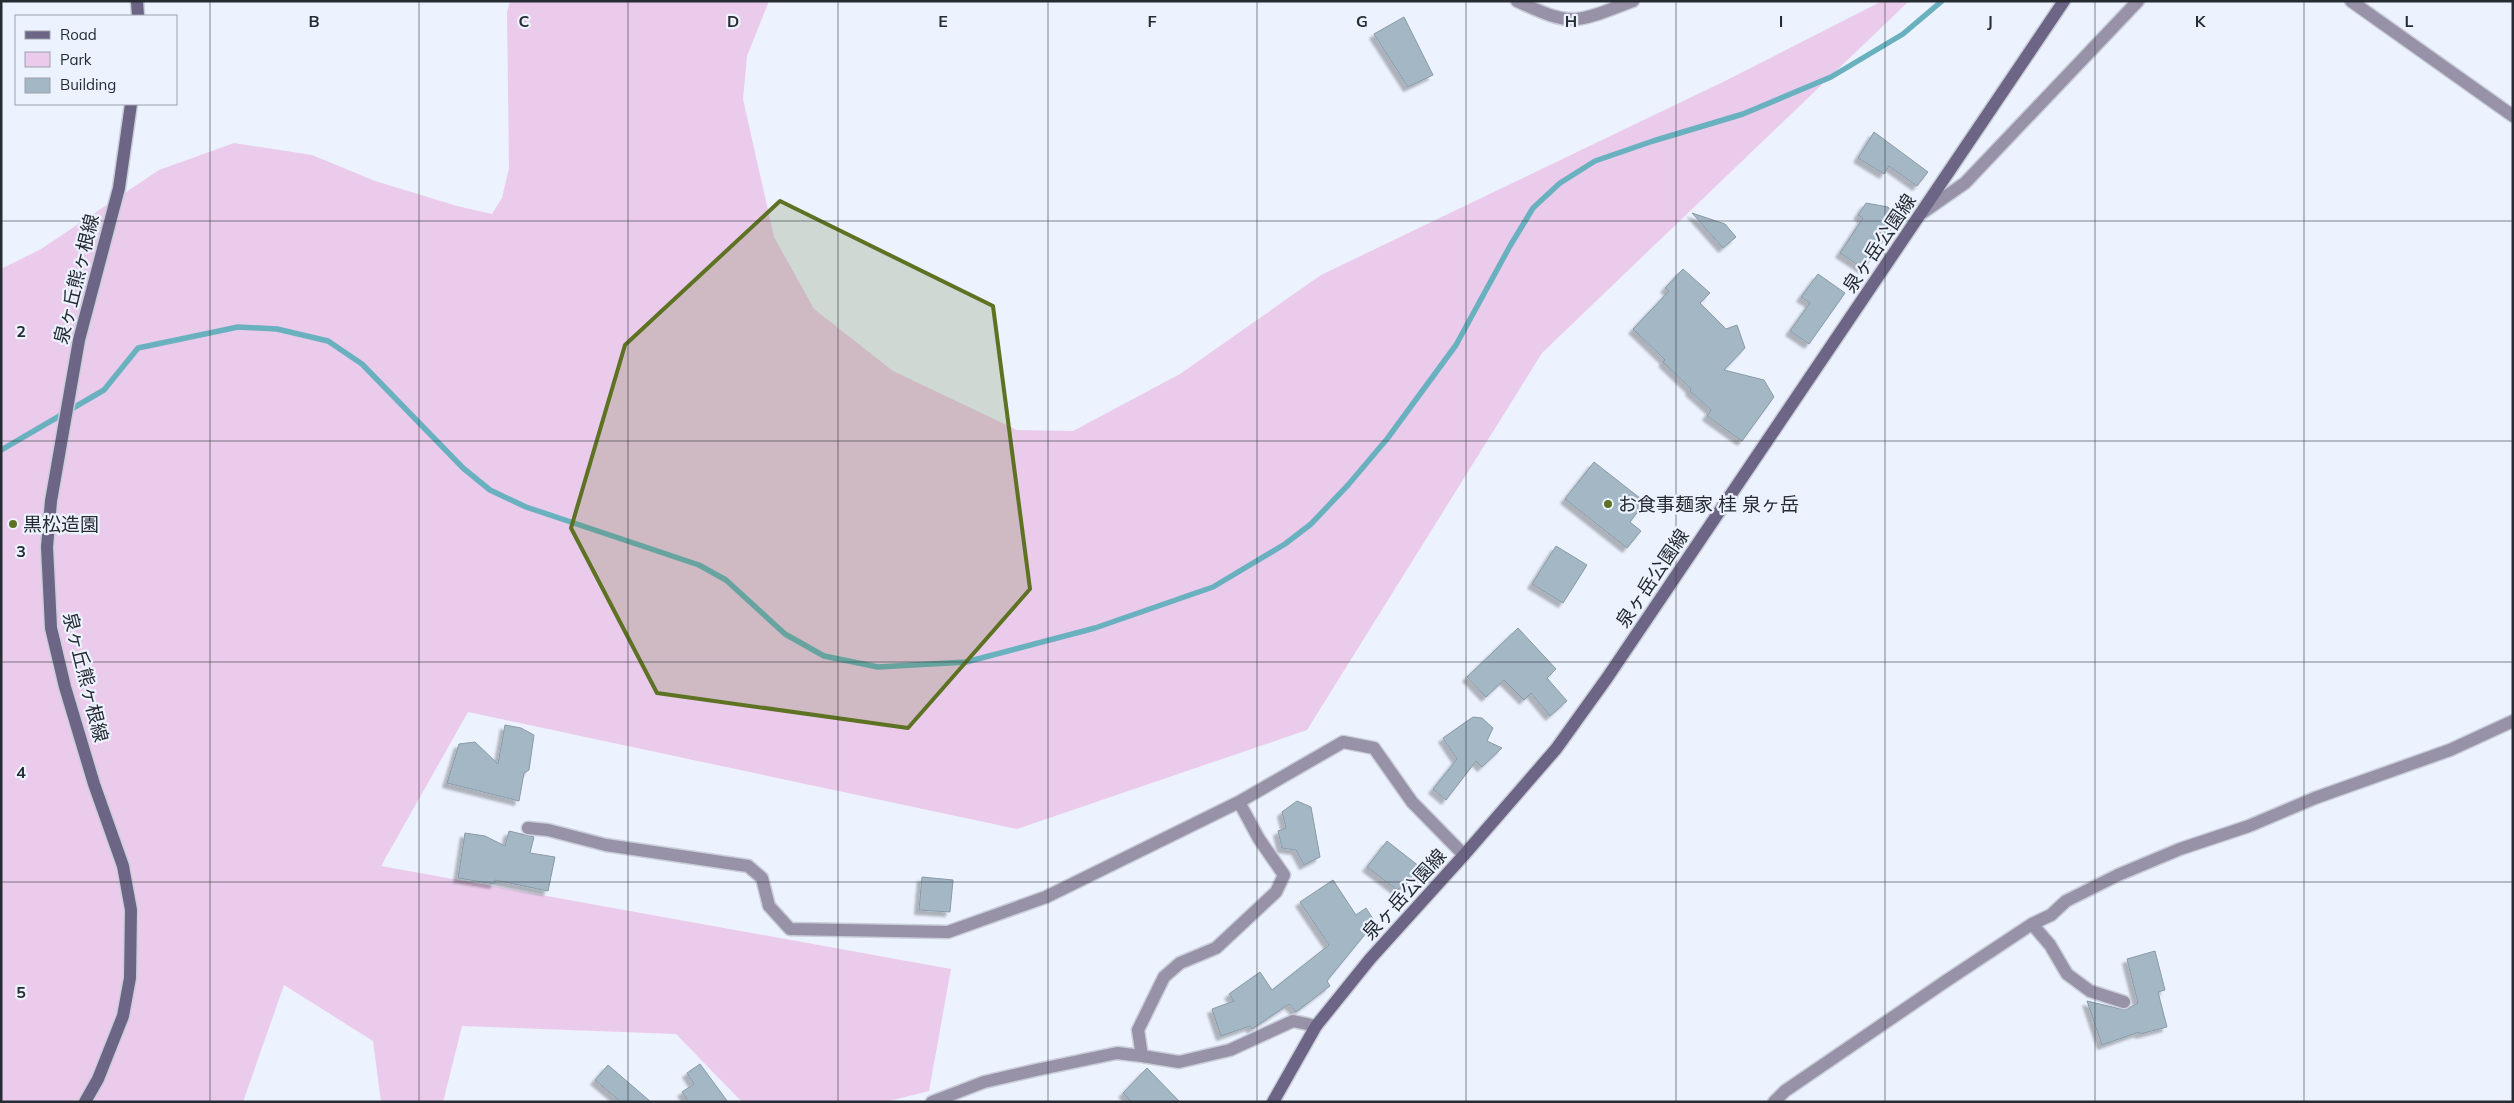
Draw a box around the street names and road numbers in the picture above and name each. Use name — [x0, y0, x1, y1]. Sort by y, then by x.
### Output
street label: 泉ヶ岳公園線 — [1837, 189, 1921, 297]
street label: 泉ヶ丘熊ヶ根線 — [48, 212, 104, 346]
street label: 泉ヶ岳公園線 — [1610, 524, 1694, 632]
street label: 泉ヶ丘熊ヶ根線 — [58, 610, 114, 744]
street label: 泉ヶ岳公園線 — [1357, 844, 1451, 944]

